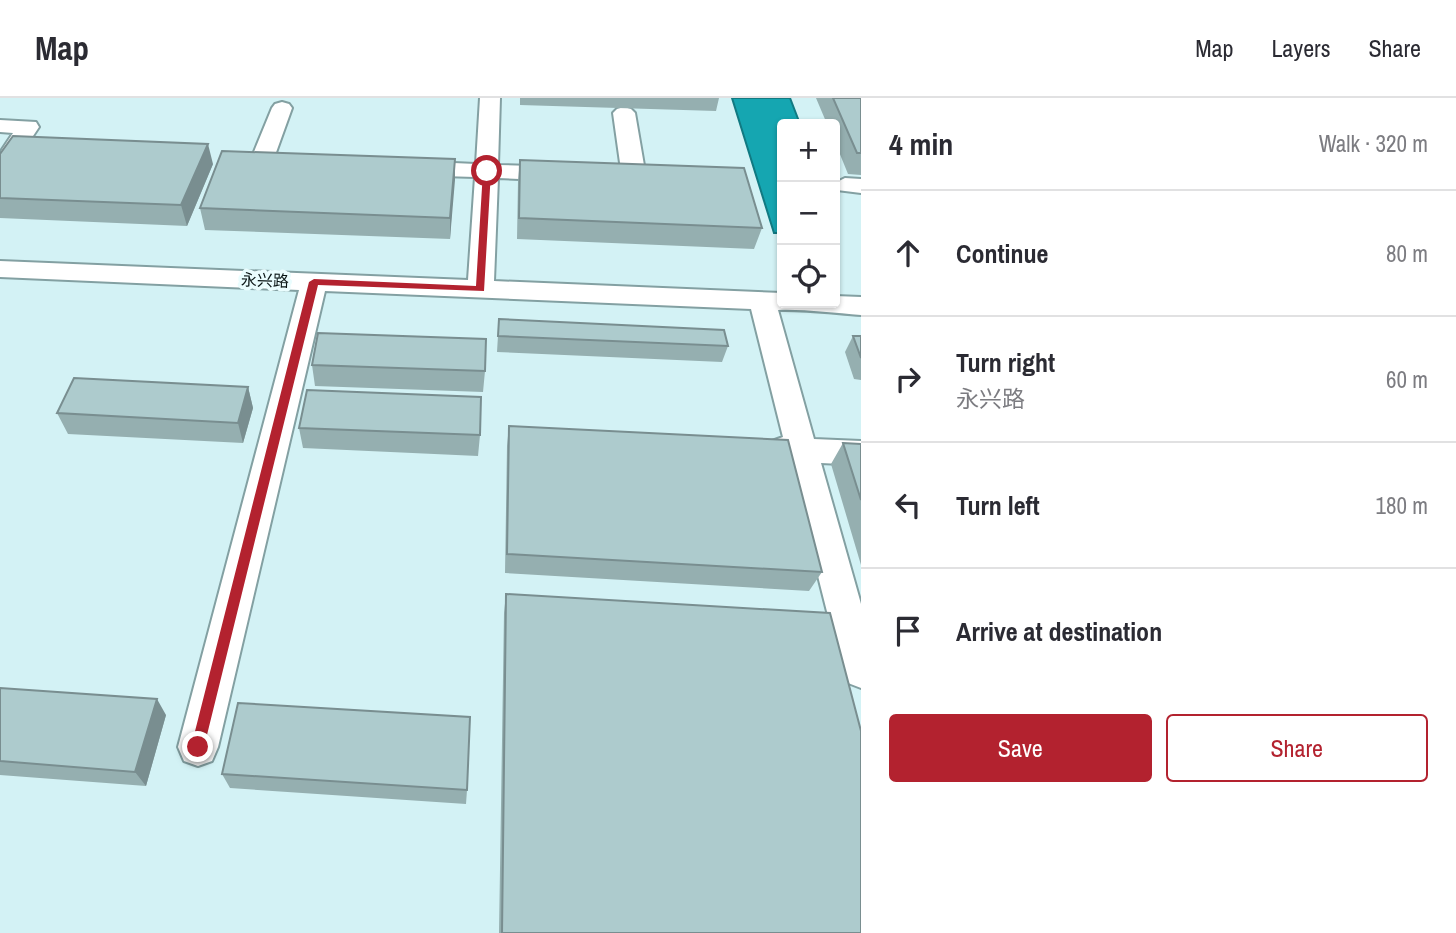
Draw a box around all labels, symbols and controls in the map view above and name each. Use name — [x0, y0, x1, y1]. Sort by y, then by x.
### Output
text: Map — [35, 26, 89, 70]
text: Map — [1195, 32, 1233, 64]
text: Layers — [1271, 32, 1330, 64]
text: Share — [1368, 32, 1421, 64]
map controls — [777, 119, 840, 308]
button: + — [777, 119, 840, 182]
text: 4 min — [889, 124, 953, 164]
text: Walk · 320 m — [1319, 128, 1428, 159]
route start — [471, 155, 502, 186]
button: − — [777, 182, 840, 245]
icon: ahead — [889, 234, 927, 272]
text: Continue — [956, 236, 1048, 271]
text: 80 m — [1386, 238, 1428, 269]
button: locate — [777, 245, 840, 308]
street label: 永兴路 — [241, 268, 289, 292]
text: Turn right — [956, 345, 1055, 380]
icon: right — [889, 360, 927, 398]
text: 60 m — [1386, 364, 1428, 395]
text: 永兴路 — [956, 383, 1025, 414]
icon: left — [889, 486, 927, 524]
text: Turn left — [956, 488, 1040, 523]
text: 180 m — [1376, 490, 1428, 521]
icon: arrive — [889, 612, 927, 650]
text: Arrive at destination — [956, 614, 1162, 649]
button: Save — [889, 714, 1152, 782]
button: Share — [1166, 714, 1428, 782]
route end — [182, 731, 213, 762]

